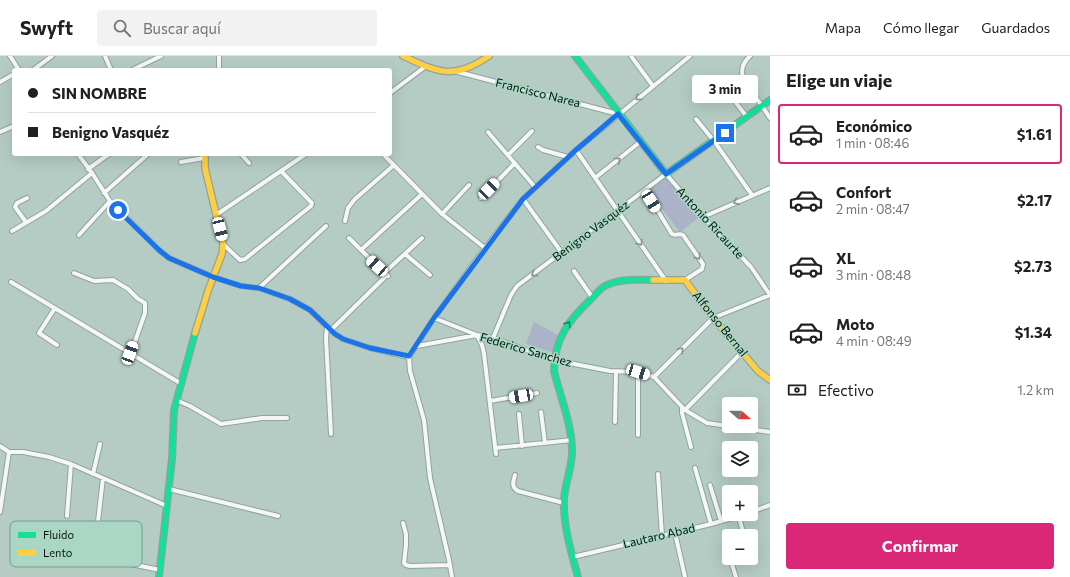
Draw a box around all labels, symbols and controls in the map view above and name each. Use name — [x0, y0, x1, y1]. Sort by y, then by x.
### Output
search box — [97, 10, 377, 46]
text: Swyft — [20, 16, 73, 39]
icon: search — [111, 17, 133, 39]
text: Buscar aquí — [143, 19, 221, 37]
text: Mapa — [825, 19, 861, 36]
text: Cómo llegar — [883, 19, 959, 36]
text: Guardados — [981, 19, 1050, 36]
text: Elige un viaje — [786, 69, 892, 91]
street label: Francisco Narea — [494, 75, 582, 109]
callout: 3 min — [692, 75, 758, 103]
text: 3 min — [709, 81, 741, 97]
text: SIN NOMBRE — [52, 84, 147, 102]
one-way arrow — [635, 93, 643, 100]
icon: car — [788, 116, 824, 152]
text: Económico — [836, 117, 912, 135]
text: Benigno Vasquéz — [52, 123, 169, 141]
route end — [716, 124, 734, 142]
text: $1.61 — [1017, 125, 1052, 143]
text: 1 min · 08:46 — [836, 135, 909, 151]
one-way arrow — [613, 158, 620, 165]
car — [476, 176, 502, 202]
icon: car — [788, 182, 824, 218]
text: Confort — [836, 183, 891, 201]
street label: Antonio Ricaurte — [674, 184, 747, 261]
car — [640, 188, 662, 214]
text: $2.17 — [1017, 191, 1052, 209]
street label: Benigno Vasquéz — [549, 197, 631, 264]
one-way arrow — [733, 197, 741, 205]
route start — [109, 201, 127, 219]
text: 2 min · 08:47 — [836, 201, 910, 217]
car — [211, 216, 229, 242]
one-way arrow — [635, 239, 642, 246]
icon: car — [788, 248, 824, 284]
text: XL — [836, 249, 855, 267]
one-way arrow — [693, 252, 700, 259]
car — [364, 254, 390, 278]
text: $2.73 — [1014, 257, 1052, 275]
text: 3 min · 08:48 — [836, 267, 911, 283]
one-way arrow — [531, 269, 538, 276]
street label: Alfonso Bernal — [690, 288, 751, 359]
icon: car — [788, 314, 824, 350]
text: Moto — [836, 315, 875, 333]
one-way arrow — [563, 321, 570, 328]
text: $1.34 — [1015, 323, 1052, 341]
street label: Federico Sanchez — [479, 329, 574, 369]
text: 4 min · 08:49 — [836, 333, 912, 349]
car — [120, 340, 140, 366]
one-way arrow — [676, 347, 684, 355]
car — [625, 363, 651, 381]
icon: cash — [786, 379, 808, 401]
text: Efectivo — [818, 381, 874, 399]
text: 1.2 km — [1017, 382, 1054, 398]
car — [508, 388, 534, 404]
north arrow — [722, 397, 758, 433]
map controls — [722, 397, 758, 565]
button: layers — [722, 441, 758, 477]
button: + — [722, 485, 758, 521]
street label: Lautaro Abad — [621, 520, 696, 550]
legend — [10, 521, 142, 567]
button: Confirmar — [786, 523, 1054, 569]
text: Fluido — [43, 528, 74, 541]
button: − — [722, 529, 758, 565]
text: Lento — [43, 546, 73, 559]

